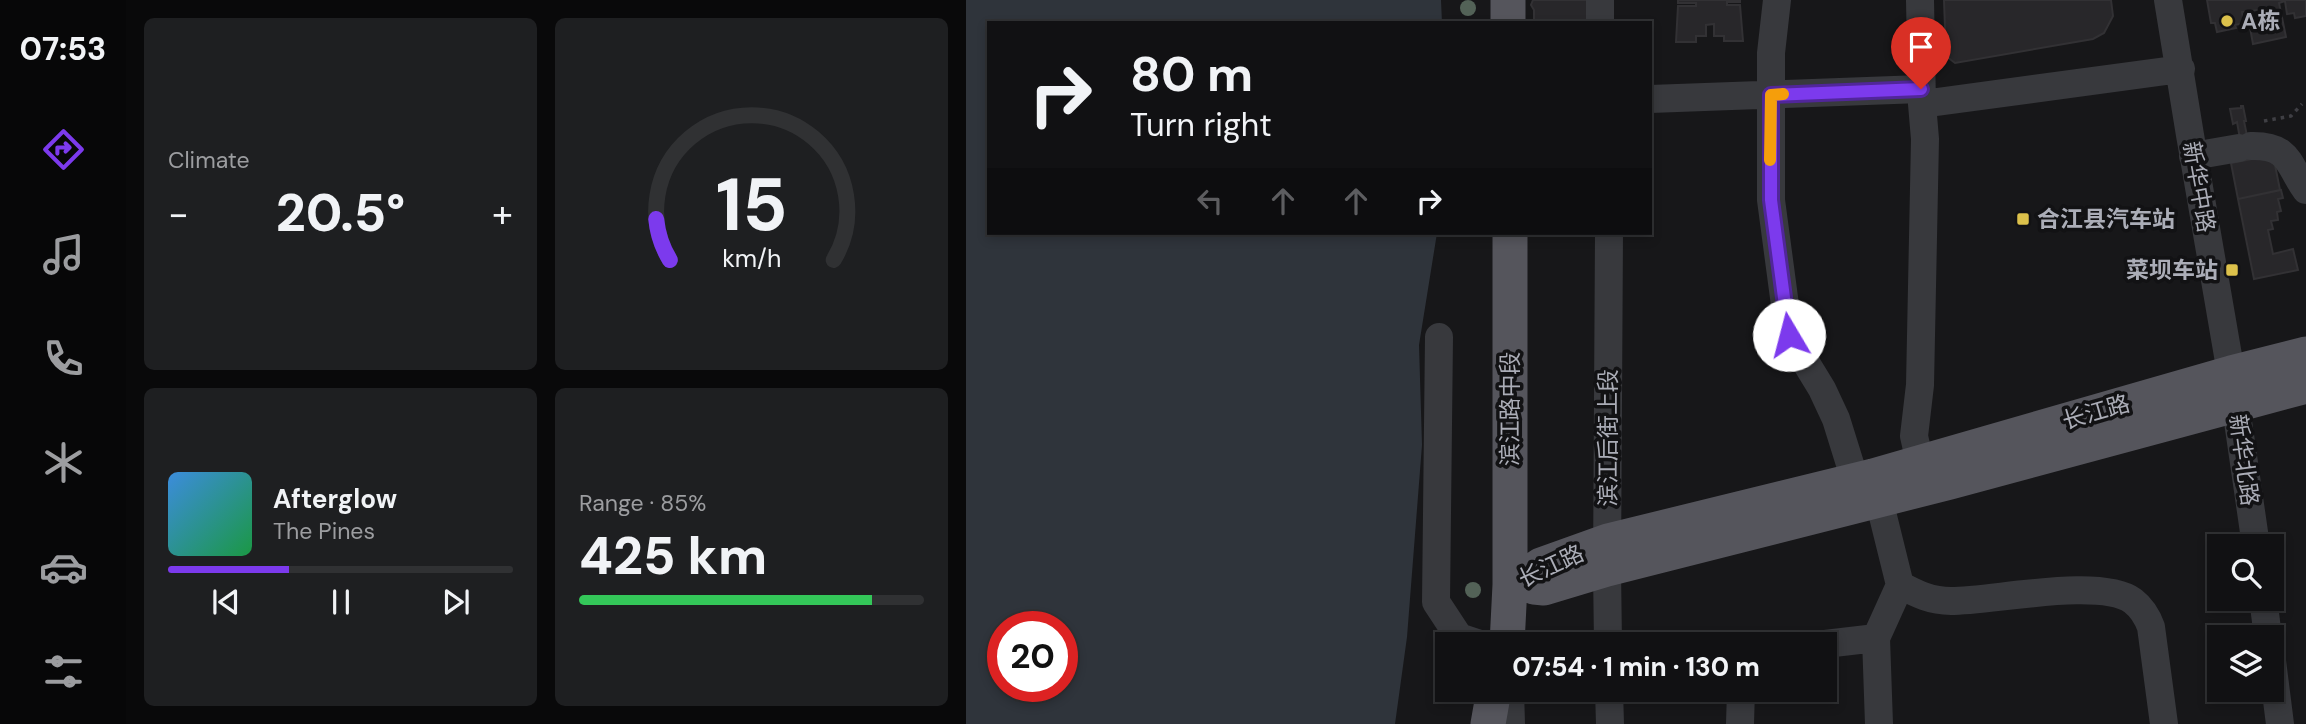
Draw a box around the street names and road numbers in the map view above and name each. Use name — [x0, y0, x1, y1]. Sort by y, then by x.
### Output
street label: 新华中路 — [2176, 139, 2222, 235]
street label: 滨江路中段 — [1495, 352, 1525, 467]
street label: 滨江后街上段 — [1593, 369, 1623, 507]
street label: 长江路 — [2059, 388, 2133, 436]
street label: 新华北路 — [2223, 412, 2265, 508]
street label: 长江路 — [1513, 538, 1589, 594]

